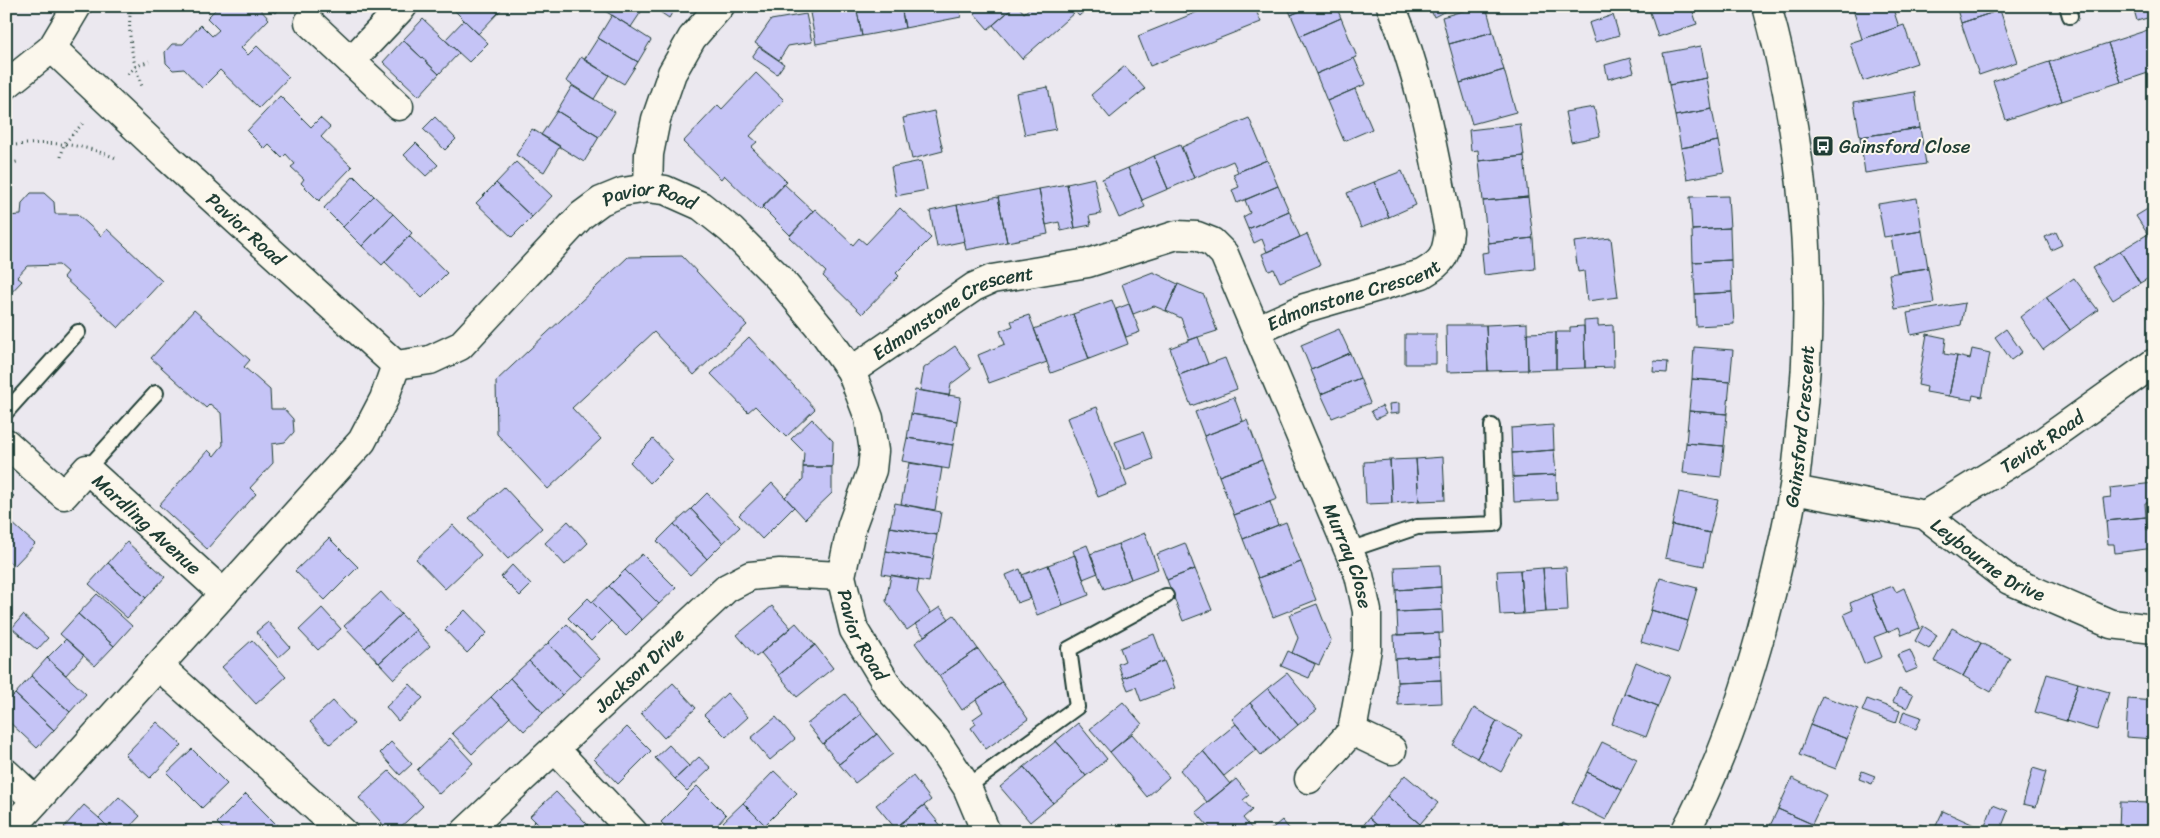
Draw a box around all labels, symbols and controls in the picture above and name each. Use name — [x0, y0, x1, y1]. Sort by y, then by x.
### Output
place label: Gainsford Close — [1839, 130, 1971, 163]
bus stop icon: Gainsford Close — [1811, 134, 1835, 158]
street label: Pavior Road — [597, 171, 705, 220]
street label: Pavior Road — [198, 184, 295, 275]
street label: Edmonstone Crescent — [1261, 250, 1449, 340]
street label: Edmonstone Crescent — [865, 256, 1036, 369]
street label: Gainsford Crescent — [1774, 345, 1823, 510]
street label: Teviot Road — [1993, 400, 2093, 482]
street label: Mardling Avenue — [85, 465, 210, 583]
street label: Murray Close — [1314, 498, 1382, 612]
street label: Leybourne Drive — [1923, 509, 2051, 610]
street label: Pavior Road — [828, 586, 898, 689]
street label: Jackson Drive — [586, 619, 692, 721]

